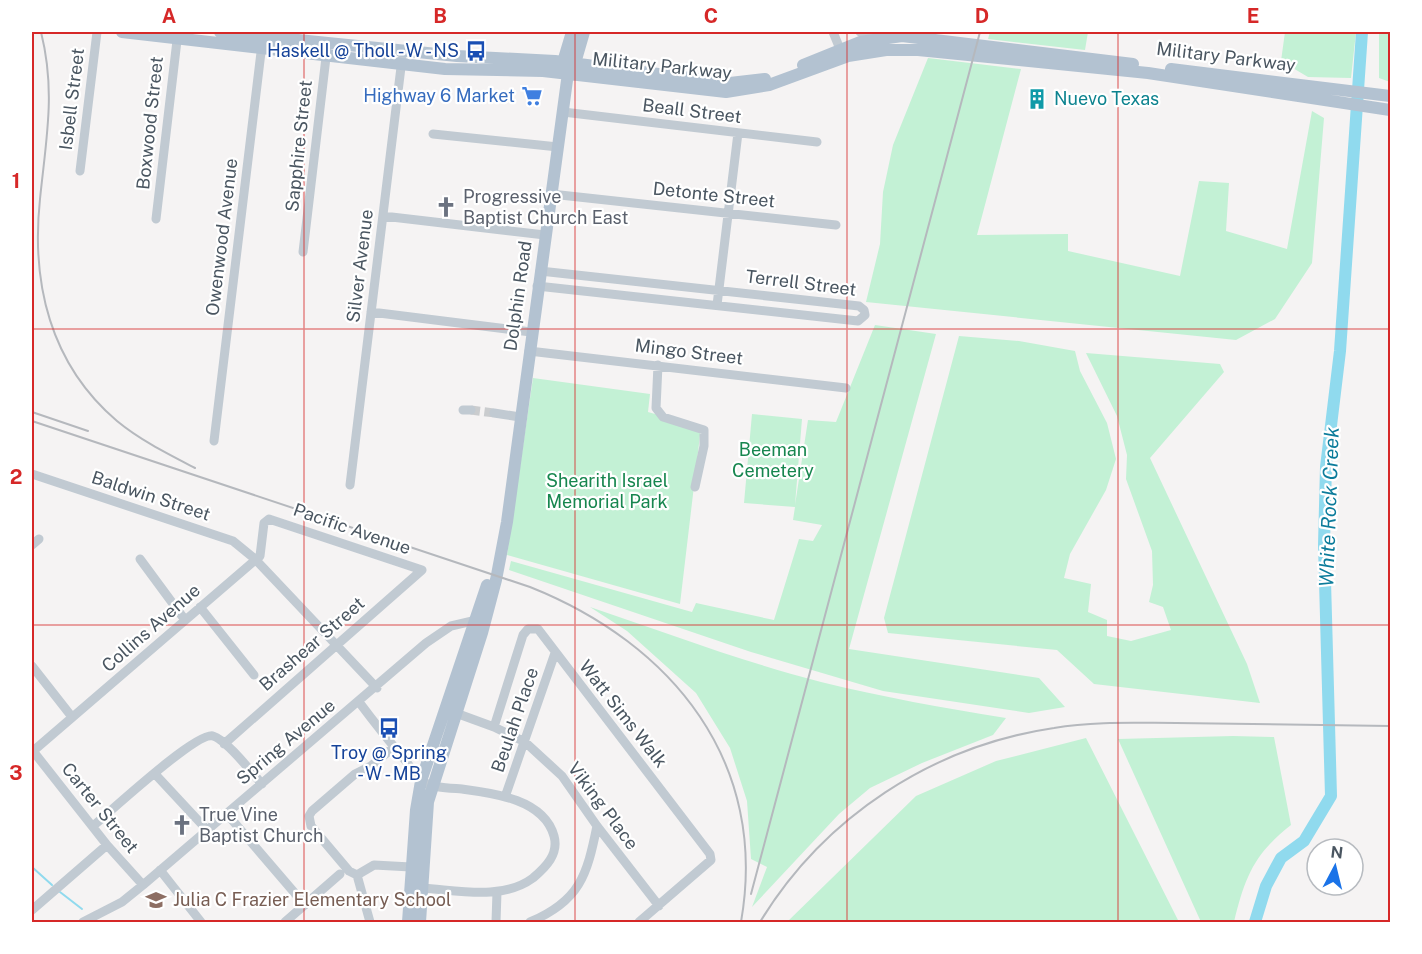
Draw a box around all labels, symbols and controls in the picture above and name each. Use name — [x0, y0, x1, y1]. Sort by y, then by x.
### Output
text: A — [162, 4, 176, 28]
text: B — [433, 4, 447, 28]
text: C — [704, 4, 718, 28]
text: D — [975, 4, 989, 28]
text: E — [1247, 4, 1259, 28]
street label: Military Parkway — [1155, 38, 1297, 76]
bus stop icon: Haskell @ Tholl - W - NS — [464, 39, 488, 63]
place label: Haskell @ Tholl - W - NS — [267, 40, 459, 61]
street label: Isbell Street — [55, 47, 88, 151]
street label: Military Parkway — [591, 48, 733, 83]
street label: Boxwood Street — [132, 55, 167, 191]
street label: Sapphire Street — [281, 79, 316, 213]
supermarket icon: Highway 6 Market — [520, 84, 544, 108]
place label: Highway 6 Market — [363, 85, 515, 106]
building icon: Nuevo Texas — [1025, 87, 1049, 111]
place label: Nuevo Texas — [1054, 88, 1159, 109]
street label: Beall Street — [641, 94, 743, 127]
street label: Owenwood Avenue — [201, 157, 242, 317]
text: 1 — [12, 169, 20, 193]
street label: Detonte Street — [652, 178, 776, 211]
place label: Progressive Baptist Church East — [463, 186, 629, 228]
church icon: Progressive Baptist Church East — [434, 195, 458, 219]
street label: Silver Avenue — [342, 208, 377, 324]
street label: Dolphin Road — [499, 239, 536, 352]
street label: Terrell Street — [745, 265, 858, 300]
street label: Mingo Street — [634, 334, 744, 369]
water label: White Rock Creek — [1314, 426, 1344, 587]
park label: Beeman Cemetery — [732, 439, 814, 481]
text: 2 — [10, 465, 22, 489]
street label: Baldwin Street — [89, 466, 213, 525]
park label: Shearith Israel Memorial Park — [546, 470, 668, 512]
street label: Pacific Avenue — [291, 499, 414, 558]
street label: Collins Avenue — [97, 579, 204, 676]
street label: Brashear Street — [255, 592, 368, 695]
street label: Watt Sims Walk — [575, 656, 672, 772]
street label: Beulah Place — [487, 665, 542, 775]
street label: Spring Avenue — [232, 694, 339, 789]
bus stop icon: Troy @ Spring - W - MB — [377, 716, 401, 740]
place label: Troy @ Spring - W - MB — [331, 742, 447, 784]
street label: Carter Street — [58, 758, 143, 857]
street label: Viking Place — [564, 758, 643, 854]
text: 3 — [9, 761, 23, 785]
place label: True Vine Baptist Church — [199, 804, 323, 846]
church icon: True Vine Baptist Church — [170, 813, 194, 837]
north arrow — [1305, 837, 1365, 897]
text: N — [1329, 842, 1344, 863]
school or university icon: Julia C Frazier Elementary School — [144, 888, 168, 912]
place label: Julia C Frazier Elementary School — [173, 889, 451, 910]

